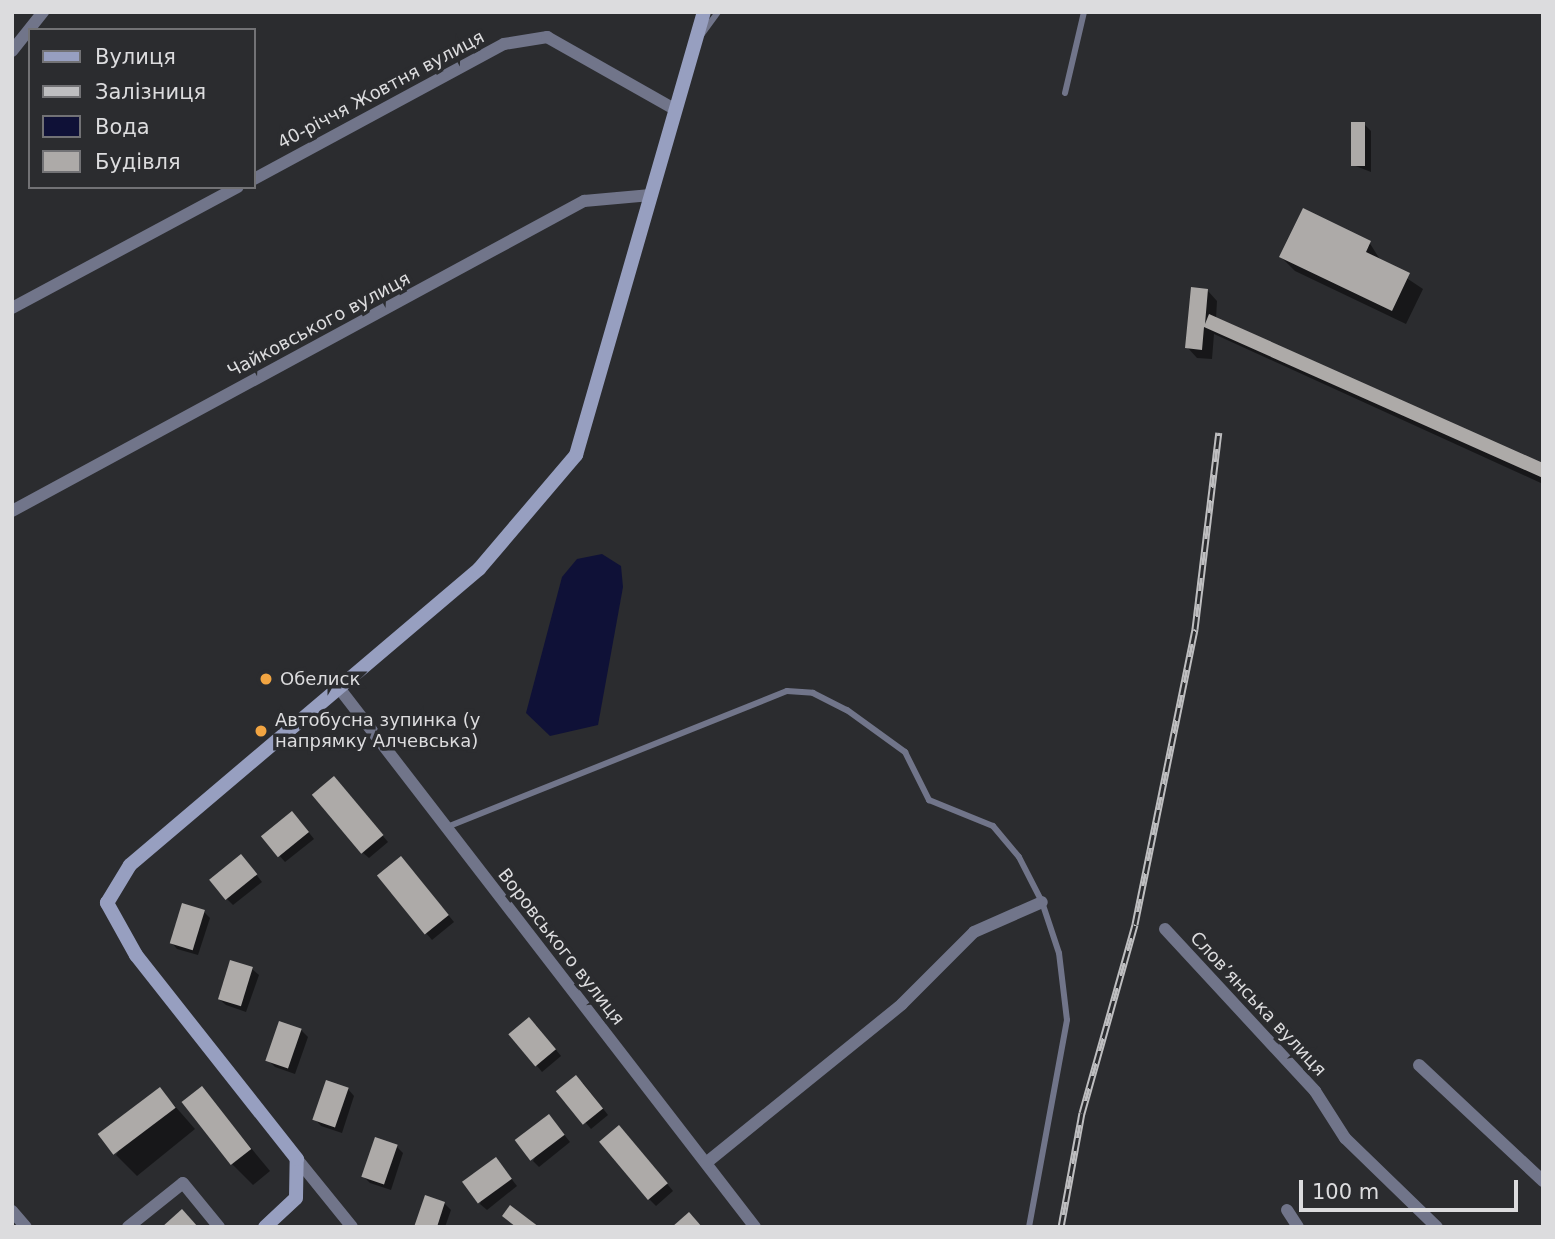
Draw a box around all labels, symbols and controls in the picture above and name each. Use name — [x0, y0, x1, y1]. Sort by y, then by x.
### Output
street label: 40-річчя Жовтня вулиця — [274, 26, 488, 154]
legend — [28, 28, 256, 189]
text: Вулиця — [95, 45, 176, 69]
text: Залізниця — [95, 80, 206, 104]
text: Вода — [95, 115, 150, 139]
text: Будівля — [95, 150, 181, 174]
street label: Чайковського вулиця — [224, 268, 414, 382]
place label: Обелиск — [280, 668, 360, 690]
marker: Обелиск — [258, 671, 274, 687]
place label: Автобусна зупинка (у напрямку Алчевська) — [275, 710, 480, 752]
marker: Автобусна зупинка (у напрямку Алчевська) — [253, 723, 269, 739]
street label: Воровського вулиця — [493, 864, 629, 1030]
street label: Слов’янська вулиця — [1185, 927, 1331, 1081]
scale bar — [1303, 1166, 1522, 1210]
text: 100 m — [1312, 1180, 1379, 1204]

